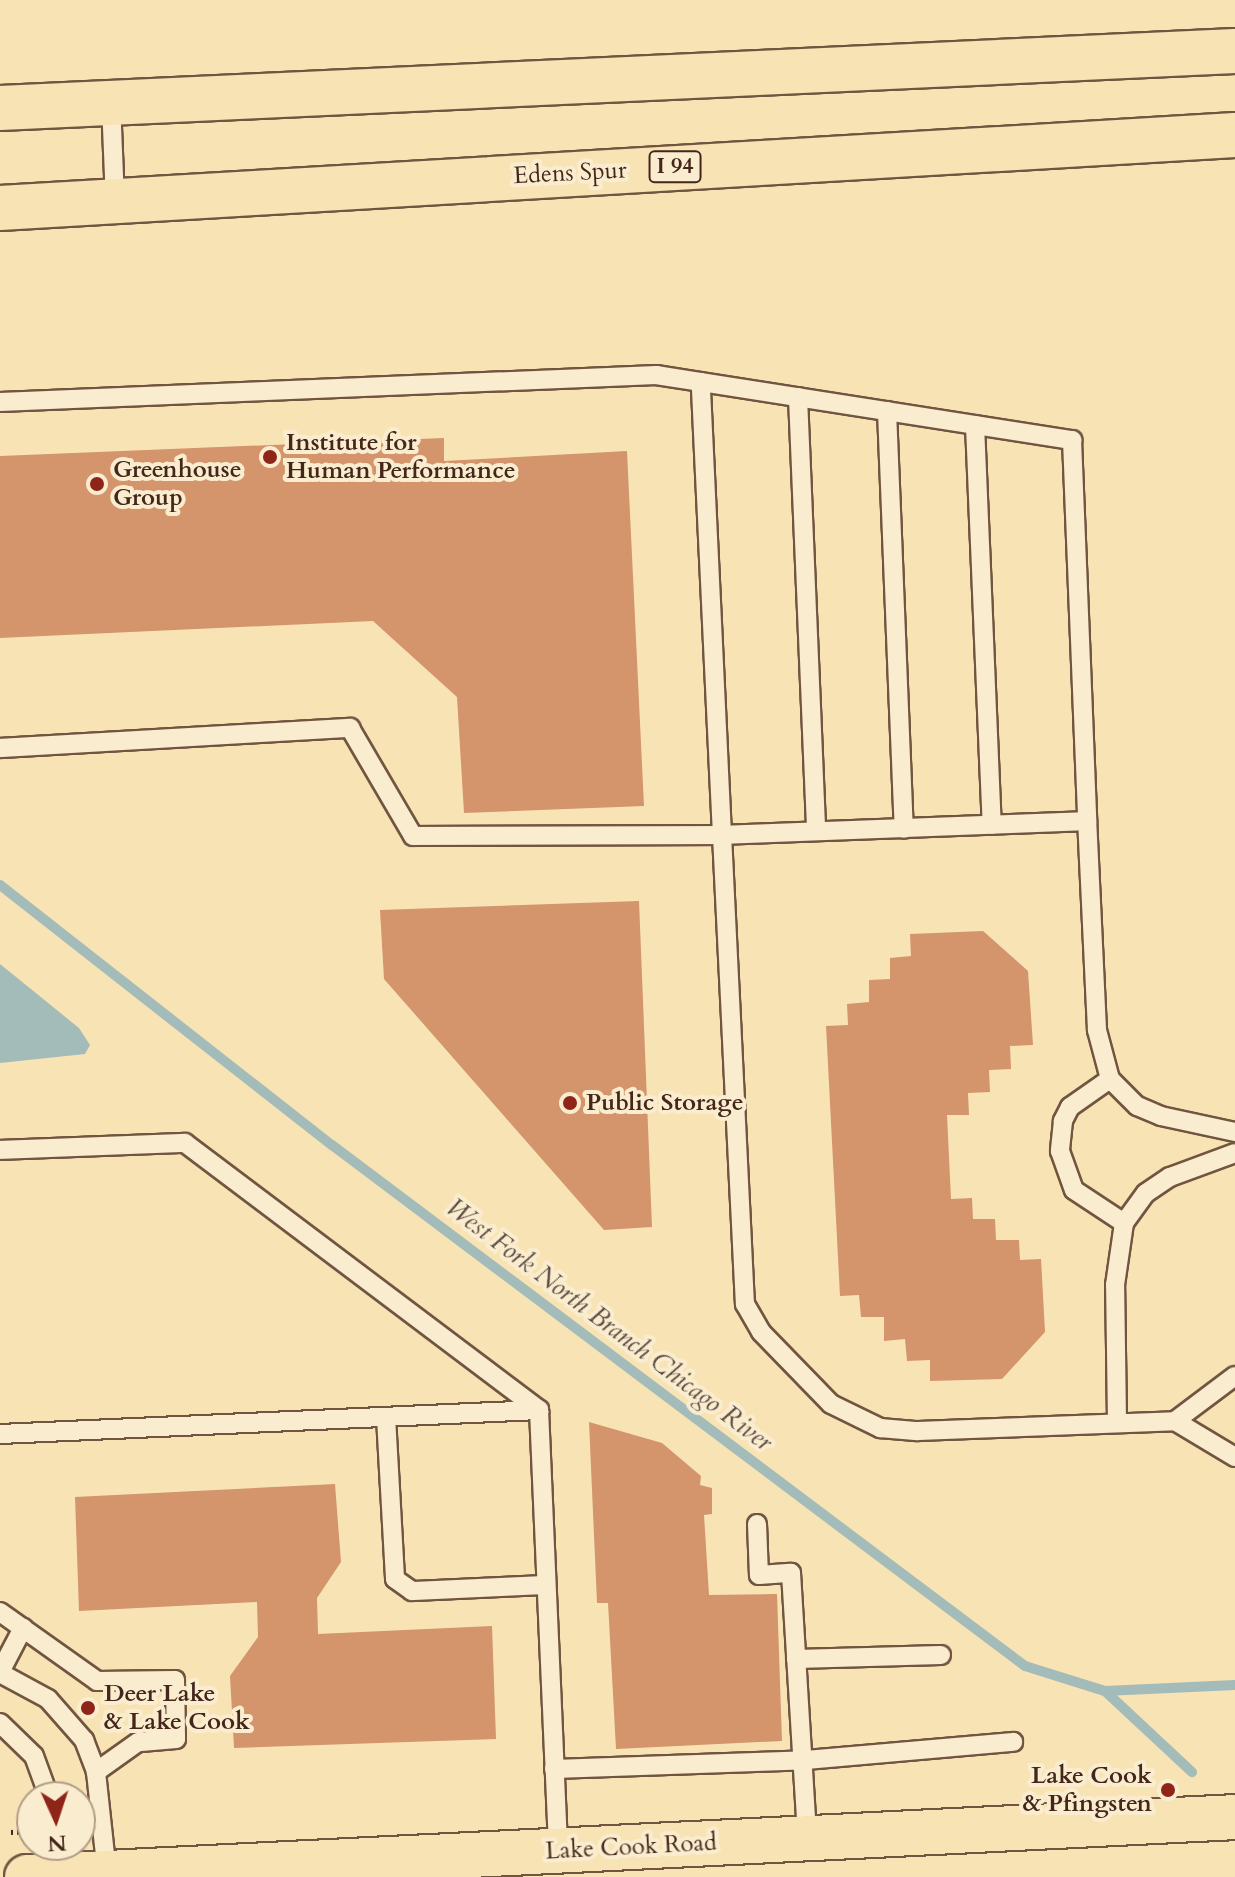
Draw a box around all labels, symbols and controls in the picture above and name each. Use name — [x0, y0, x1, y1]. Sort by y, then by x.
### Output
road number: I 94 — [647, 149, 703, 185]
street label: Edens Spur — [513, 156, 627, 190]
place label: Institute for Human Performance — [286, 429, 516, 485]
marker: Institute for Human Performance — [261, 448, 279, 466]
place label: Greenhouse Group — [113, 456, 242, 512]
marker: Greenhouse Group — [88, 475, 106, 493]
place label: Public Storage — [586, 1089, 744, 1117]
marker: Public Storage — [561, 1094, 579, 1112]
water label: West Fork North Branch Chicago River — [440, 1192, 778, 1458]
place label: Deer Lake & Lake Cook — [104, 1680, 250, 1736]
marker: Deer Lake & Lake Cook — [79, 1699, 97, 1717]
place label: Lake Cook & Pfingsten — [1023, 1762, 1152, 1818]
north arrow — [16, 1781, 96, 1861]
marker: Lake Cook & Pfingsten — [1159, 1781, 1177, 1799]
text: N — [47, 1827, 67, 1858]
street label: Lake Cook Road — [545, 1828, 717, 1866]

